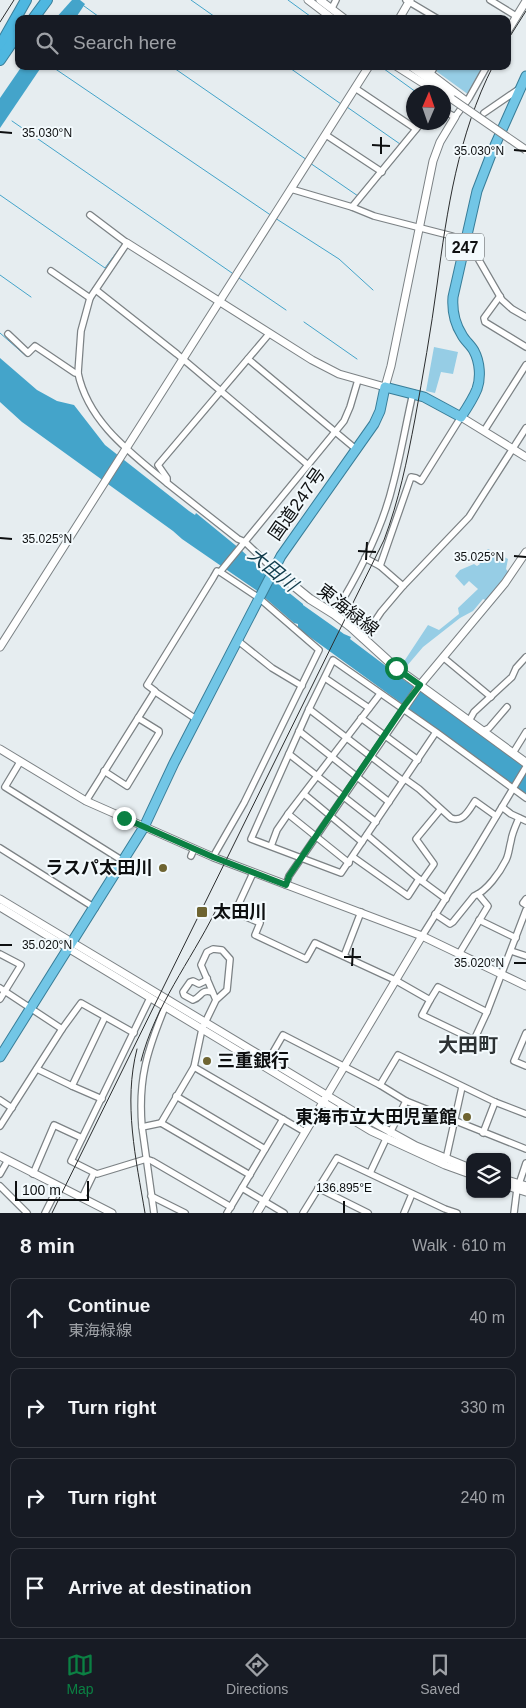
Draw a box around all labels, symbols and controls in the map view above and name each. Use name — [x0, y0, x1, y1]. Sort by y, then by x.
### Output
search box — [15, 15, 511, 70]
icon: search — [33, 29, 61, 57]
text: Search here — [73, 32, 177, 53]
north arrow — [406, 85, 451, 130]
text: 35.030°N — [22, 126, 72, 140]
text: 35.030°N — [454, 144, 504, 158]
road number: 247 — [446, 233, 484, 260]
street label: 国道247号 — [265, 464, 329, 544]
text: 35.025°N — [22, 532, 72, 546]
water label: 大田川 — [244, 543, 303, 597]
text: 35.025°N — [454, 550, 504, 564]
street label: 東海緑線 — [313, 580, 383, 640]
route start — [385, 657, 408, 680]
route end — [113, 807, 136, 830]
place label: ラスパ太田川 — [45, 858, 153, 878]
marker: ラスパ太田川 — [157, 862, 169, 874]
place label: 太田川 — [213, 902, 267, 922]
marker: 太田川 — [195, 905, 209, 919]
text: 35.020°N — [22, 938, 72, 952]
text: 35.020°N — [454, 956, 504, 970]
district label: 大田町 — [438, 1034, 498, 1056]
place label: 三重銀行 — [217, 1050, 289, 1071]
marker: 三重銀行 — [201, 1055, 213, 1067]
place label: 東海市立大田児童館 — [295, 1107, 457, 1127]
marker: 東海市立大田児童館 — [461, 1111, 473, 1123]
map controls — [466, 1153, 511, 1198]
button: layers — [466, 1153, 511, 1198]
scale bar — [15, 1178, 89, 1201]
text: 136.895°E — [316, 1181, 372, 1195]
text: 100 m — [22, 1182, 61, 1198]
text: 8 min — [20, 1234, 75, 1257]
text: Walk · 610 m — [412, 1237, 506, 1254]
text: Continue — [68, 1295, 150, 1316]
icon: ahead — [21, 1304, 49, 1332]
text: 40 m — [469, 1309, 505, 1326]
text: 東海緑線 — [68, 1322, 132, 1339]
icon: right — [21, 1394, 49, 1422]
text: Turn right — [68, 1397, 156, 1418]
text: 330 m — [461, 1399, 505, 1416]
icon: right — [21, 1484, 49, 1512]
text: Turn right — [68, 1487, 156, 1508]
text: 240 m — [461, 1489, 505, 1506]
icon: arrive — [21, 1574, 49, 1602]
text: Arrive at destination — [68, 1577, 252, 1598]
tab: Map — [66, 1651, 94, 1697]
tab: Directions — [226, 1651, 288, 1697]
tab: Saved — [420, 1651, 460, 1697]

